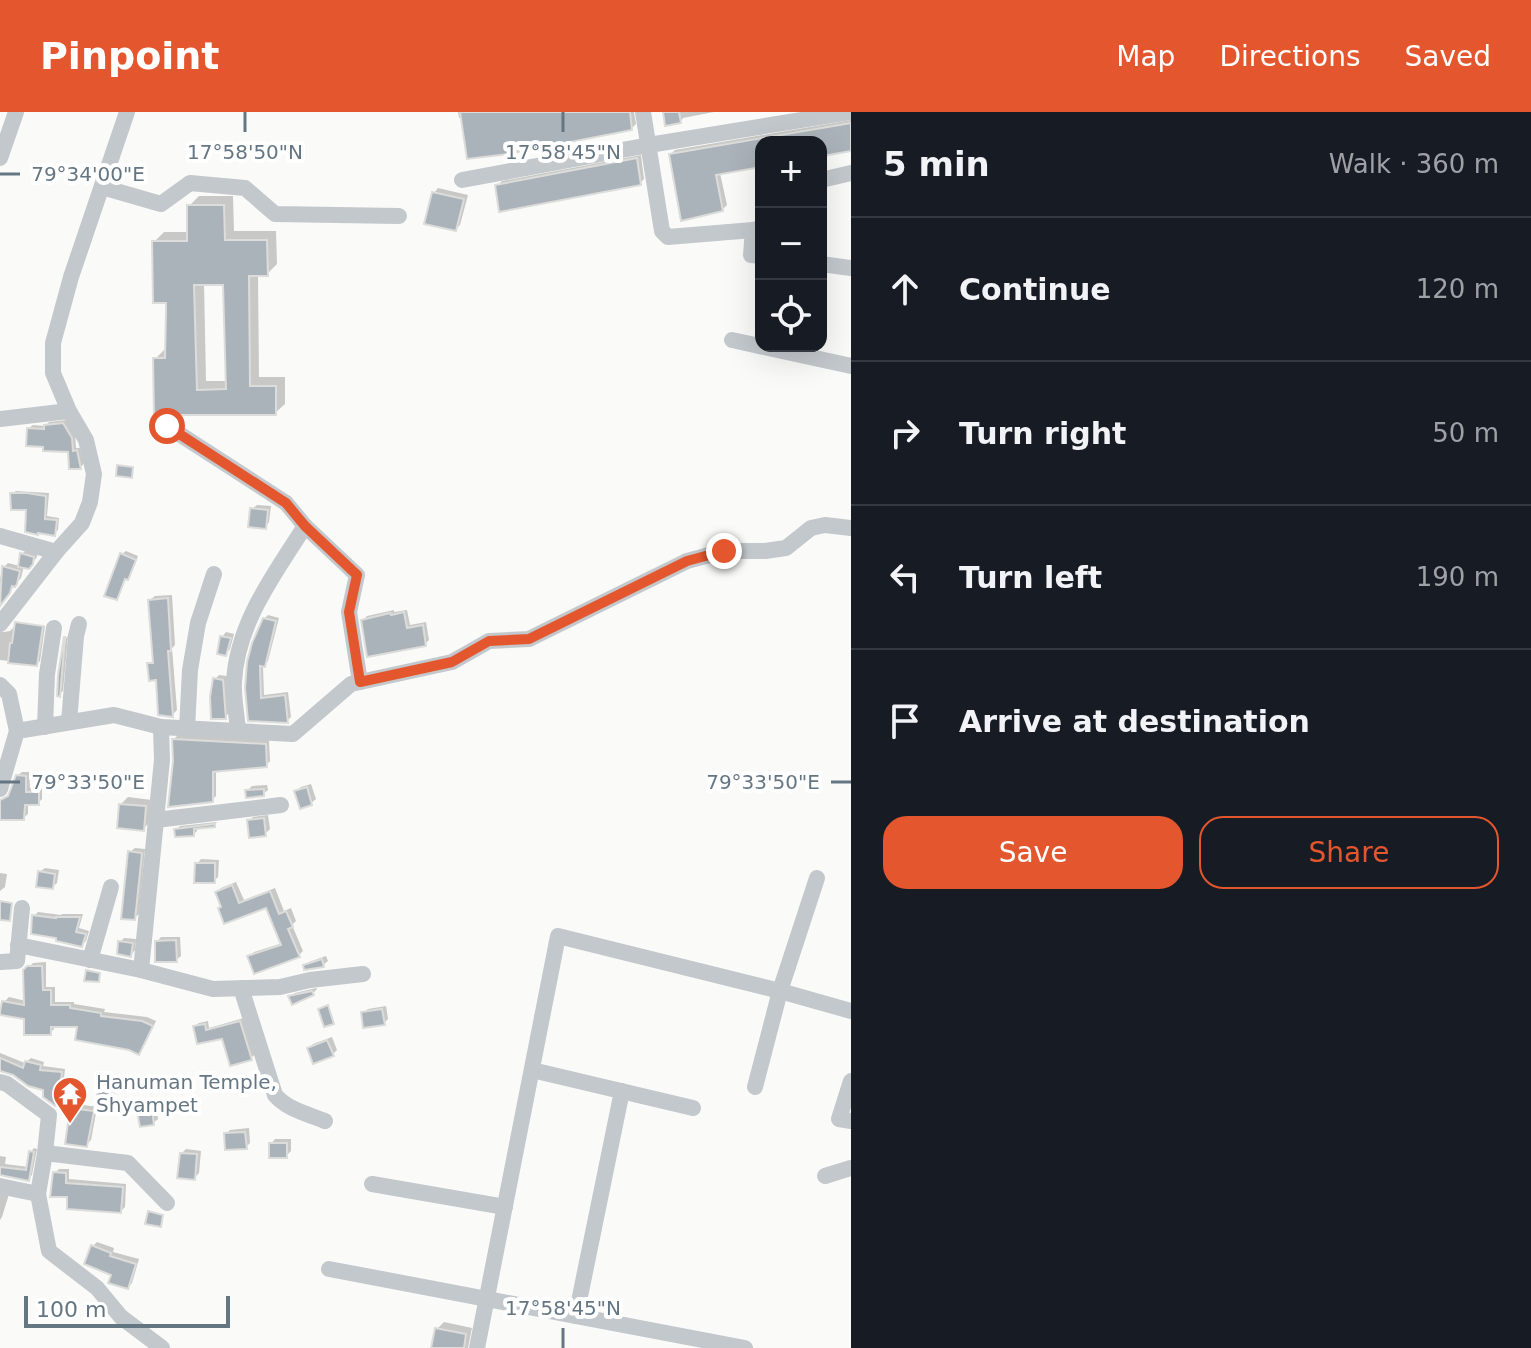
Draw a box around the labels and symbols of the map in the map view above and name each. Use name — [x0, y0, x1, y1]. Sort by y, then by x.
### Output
text: 17°58'50"N — [187, 140, 303, 164]
text: 17°58'45"N — [505, 140, 621, 164]
text: 79°34'00"E — [31, 162, 145, 186]
route start — [149, 408, 185, 444]
route end — [706, 533, 742, 569]
text: 79°33'50"E — [31, 770, 145, 794]
text: 79°33'50"E — [706, 770, 820, 794]
place label: Hanuman Temple, Shyampet — [96, 1070, 277, 1117]
temple icon: Hanuman Temple, Shyampet — [51, 1075, 89, 1125]
scale bar — [24, 1292, 230, 1328]
text: 17°58'45"N — [505, 1296, 621, 1320]

